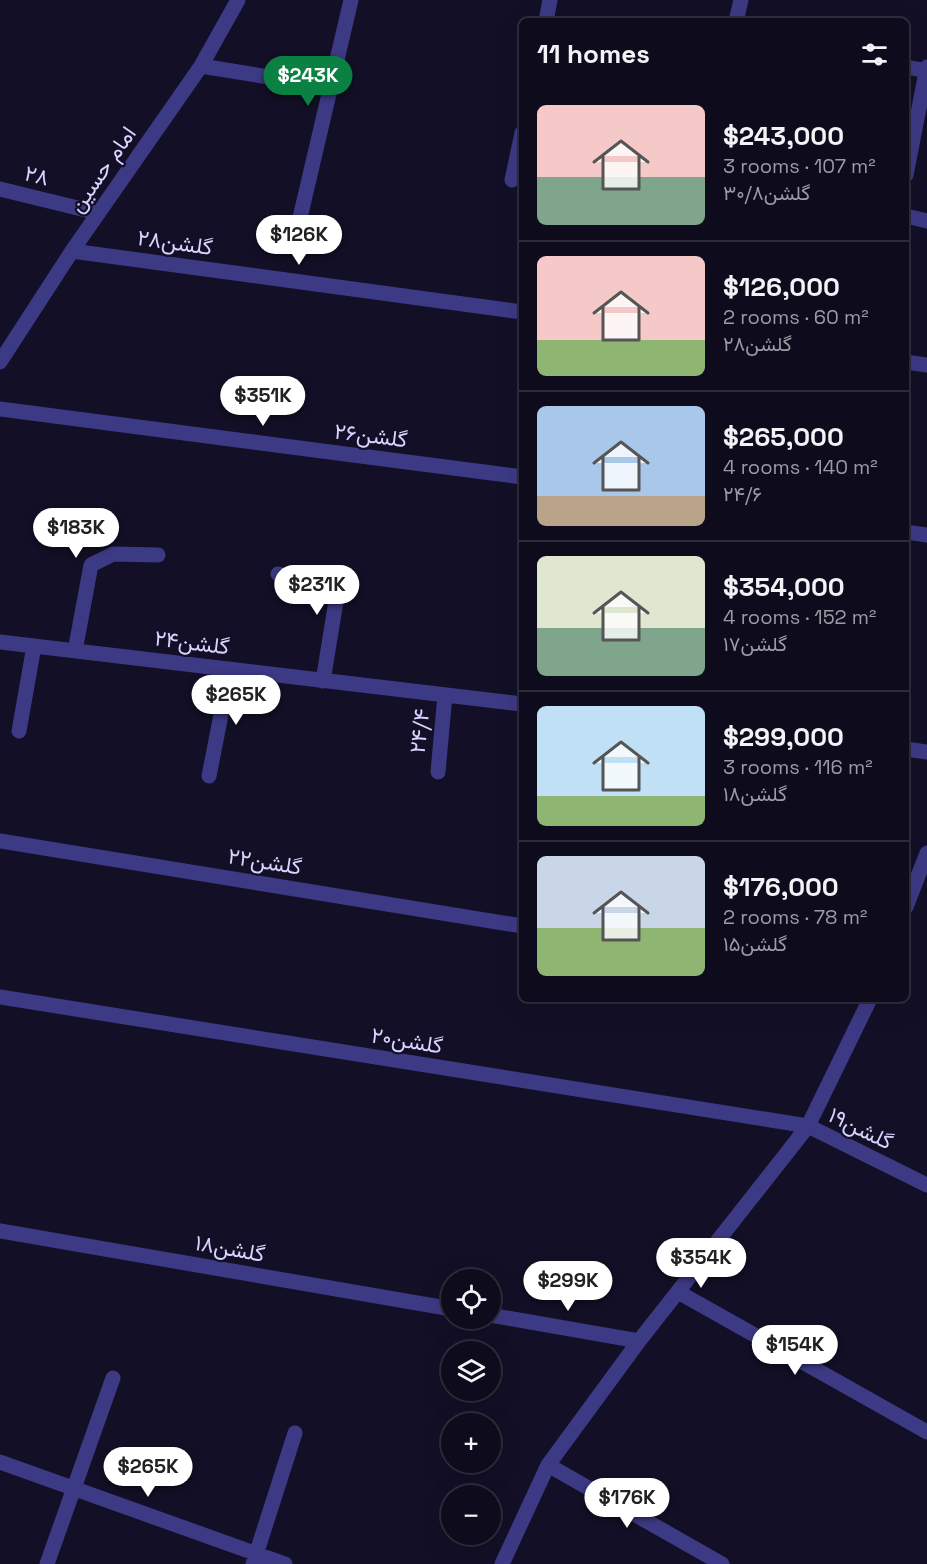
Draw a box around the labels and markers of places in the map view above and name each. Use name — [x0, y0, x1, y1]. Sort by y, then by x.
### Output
pin: $243K — [266, 56, 350, 107]
pin: $126K — [257, 215, 341, 266]
pin: $351K — [221, 376, 305, 427]
pin: $183K — [34, 508, 118, 559]
pin: $231K — [275, 565, 359, 616]
pin: $265K — [194, 675, 278, 726]
pin: $354K — [659, 1238, 743, 1289]
pin: $299K — [526, 1261, 610, 1312]
pin: $154K — [753, 1325, 837, 1376]
pin: $265K — [106, 1447, 190, 1498]
pin: $176K — [585, 1478, 669, 1529]

